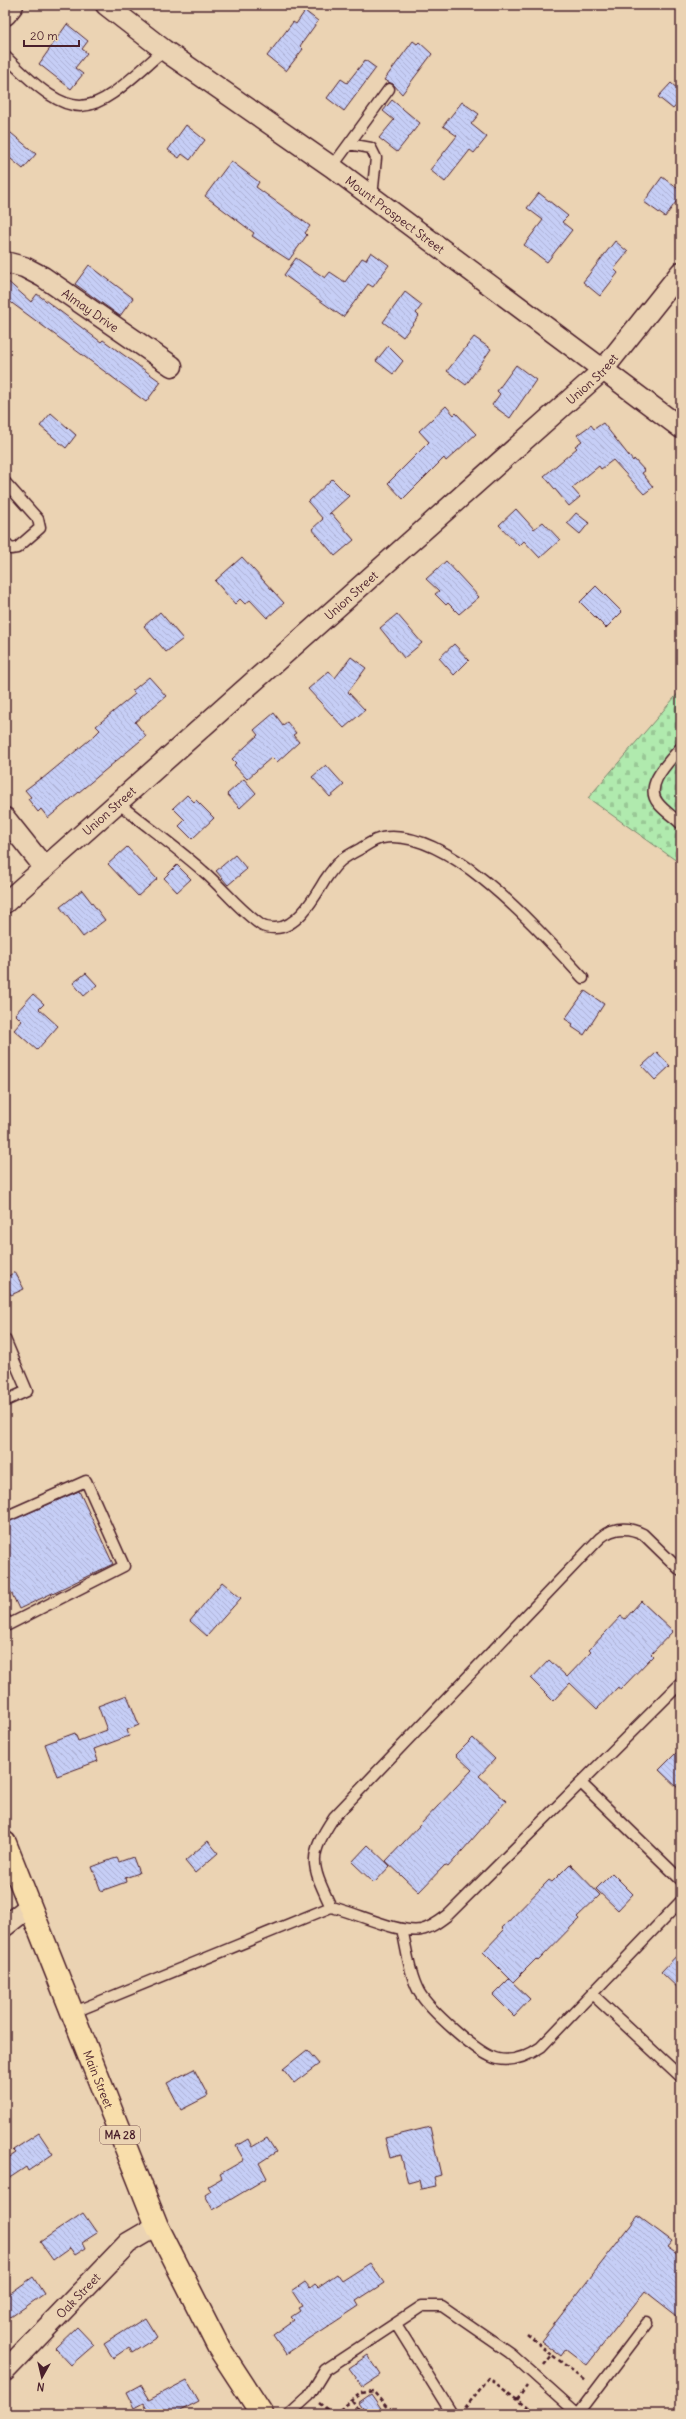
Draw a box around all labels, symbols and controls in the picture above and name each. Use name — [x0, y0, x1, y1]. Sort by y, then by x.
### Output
scale bar — [24, 22, 79, 48]
text: 20 m — [30, 28, 58, 43]
street label: Mount Prospect Street — [343, 172, 448, 256]
street label: Almay Drive — [59, 285, 122, 335]
street label: Union Street — [563, 350, 621, 407]
street label: Union Street — [321, 567, 380, 623]
street label: Union Street — [79, 783, 139, 838]
street label: Main Street — [80, 2048, 117, 2110]
road number: MA 28 — [100, 2126, 140, 2144]
street label: Oak Street — [53, 2269, 103, 2321]
north arrow — [22, 2357, 62, 2397]
text: N — [36, 2379, 45, 2394]

